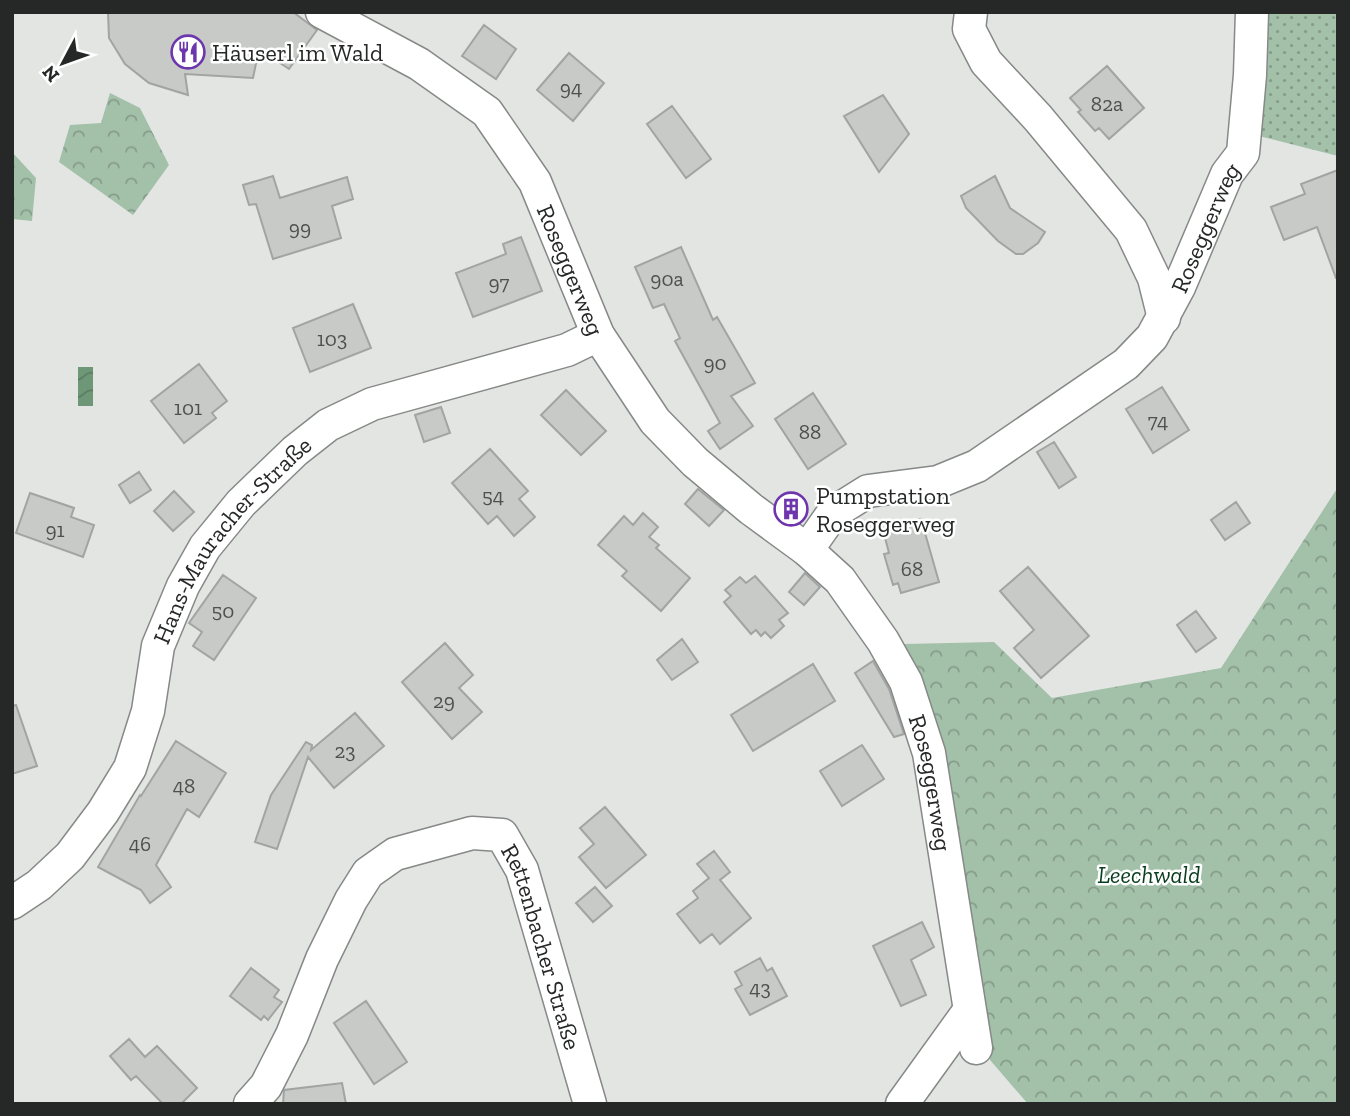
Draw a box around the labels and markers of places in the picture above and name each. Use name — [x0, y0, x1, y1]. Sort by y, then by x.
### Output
restaurant icon: Häuserl im Wald — [169, 33, 207, 71]
place label: Häuserl im Wald — [212, 38, 383, 67]
place label: Pumpstation Roseggerweg — [816, 481, 955, 538]
building icon: Pumpstation Roseggerweg — [772, 490, 810, 528]

